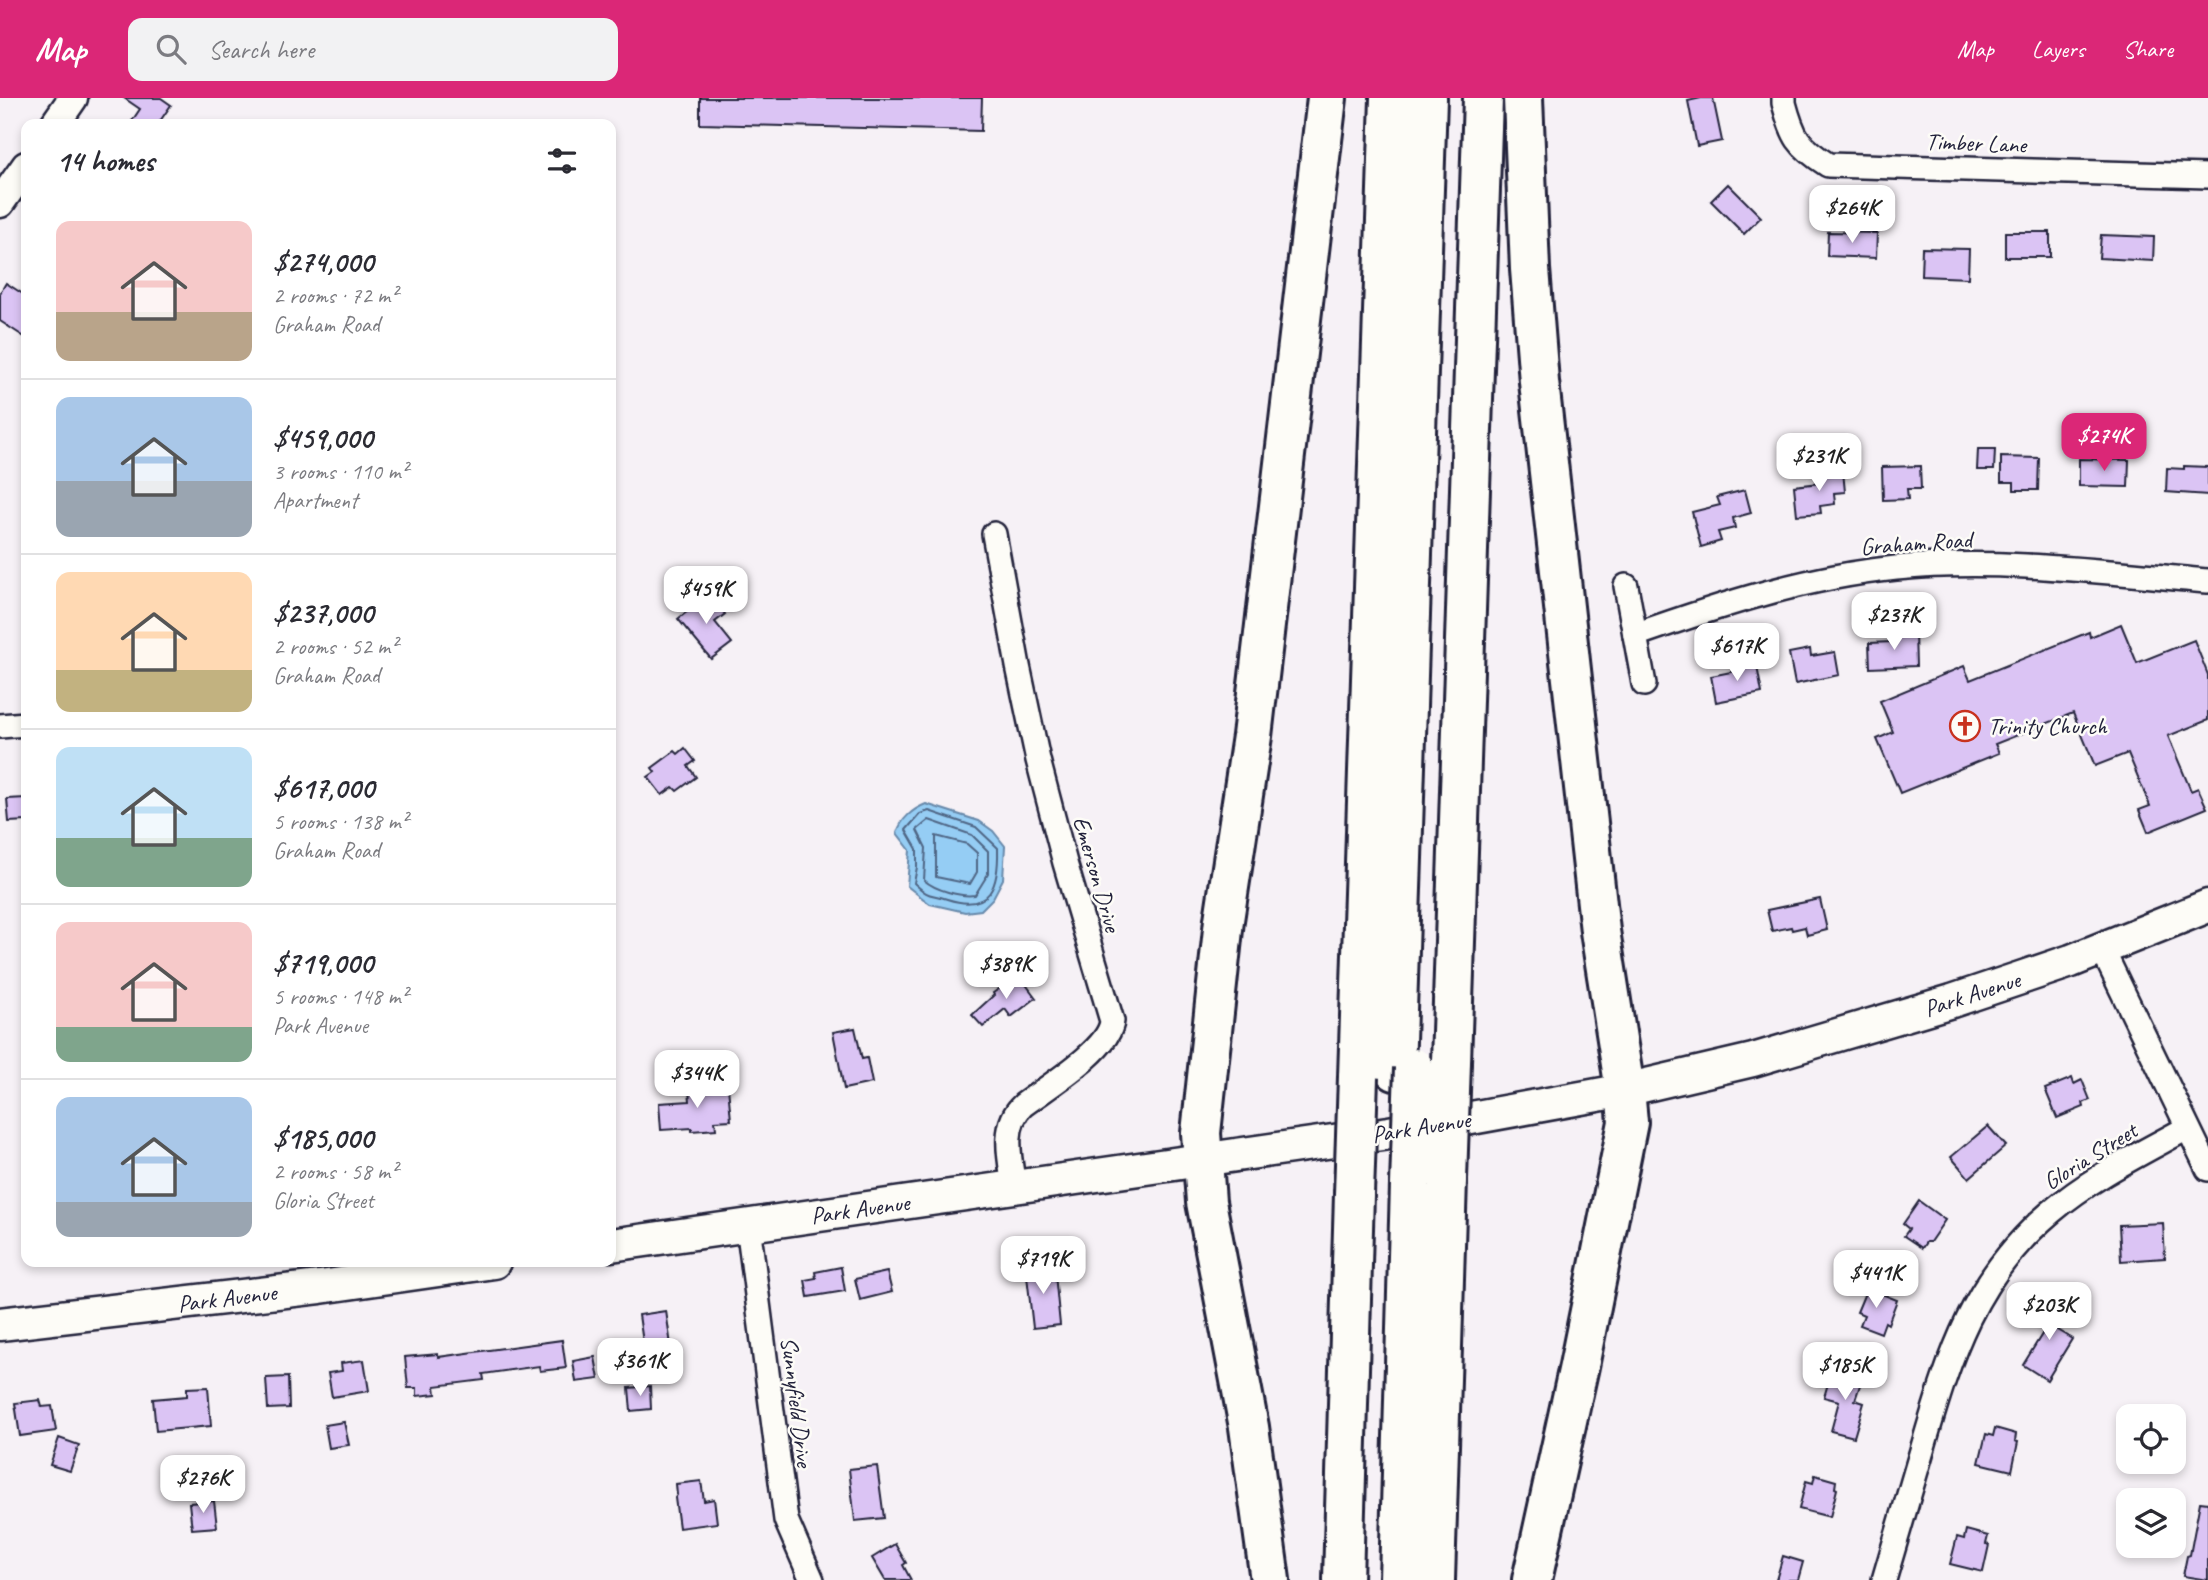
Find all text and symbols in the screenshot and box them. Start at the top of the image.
search box [128,18,618,81]
text: Map [35,28,86,70]
icon: search [152,30,190,68]
text: Search here [208,33,314,66]
text: Map [1957,34,1994,64]
text: Layers [2032,34,2085,64]
text: Share [2123,34,2173,64]
street label: Timber Lane [1925,126,2029,160]
text: 14 homes [56,142,154,180]
icon: filters [543,142,581,180]
pin: $264K [1803,186,1901,245]
text: $264K [1825,193,1879,222]
text: $274,000 [273,243,373,281]
icon: home [112,249,196,333]
text: 2 rooms · 72 m² [273,281,397,310]
text: Graham Road [273,310,380,339]
pin: $274K [2055,414,2153,473]
text: $459,000 [273,419,373,457]
text: $274K [2078,421,2131,450]
icon: home [112,425,196,509]
pin: $231K [1770,434,1868,493]
text: $231K [1792,441,1846,470]
text: 3 rooms · 110 m² [273,457,408,486]
text: Apartment [273,486,358,515]
street label: Graham Road [1859,524,1976,562]
pin: $459K [657,566,755,626]
text: $459K [680,574,732,603]
pin: $237K [1845,592,1943,652]
text: $237,000 [273,594,373,632]
icon: home [112,600,196,684]
text: $237K [1868,600,1921,629]
pin: $617K [1688,624,1786,683]
text: $617K [1710,631,1764,660]
text: 2 rooms · 52 m² [273,632,397,661]
text: Graham Road [273,661,380,690]
church icon: Trinity Church [1948,709,1982,743]
place label: Trinity Church [1988,711,2108,741]
text: $617,000 [273,769,374,807]
icon: home [112,775,196,859]
text: 5 rooms · 138 m² [273,807,408,836]
street label: Emerson Drive [1066,813,1128,937]
text: Graham Road [273,836,380,865]
pin: $389K [957,942,1055,1001]
text: $719,000 [273,944,373,982]
text: $389K [980,949,1032,978]
icon: home [112,950,196,1034]
street label: Park Avenue [1920,964,2026,1024]
text: 5 rooms · 148 m² [273,982,408,1011]
text: Park Avenue [273,1011,368,1040]
pin: $344K [648,1051,746,1110]
text: $344K [670,1058,724,1087]
street label: Park Avenue [1370,1104,1474,1150]
street label: Gloria Street [2038,1114,2144,1197]
text: $185,000 [273,1119,373,1157]
icon: home [112,1125,196,1209]
text: 2 rooms · 58 m² [273,1157,397,1186]
text: Gloria Street [273,1186,374,1215]
street label: Park Avenue [809,1187,913,1231]
pin: $719K [994,1236,1092,1296]
text: $719K [1017,1244,1069,1273]
pin: $441K [1827,1250,1925,1310]
text: $441K [1849,1258,1903,1287]
street label: Park Avenue [176,1277,280,1319]
pin: $203K [2000,1282,2098,1342]
text: $203K [2022,1290,2076,1319]
street label: Sunnyfield Drive [774,1335,820,1471]
pin: $361K [591,1338,689,1398]
pin: $185K [1796,1342,1894,1402]
text: $361K [613,1346,667,1375]
text: $185K [1819,1350,1871,1379]
map controls [2116,1404,2186,1558]
button: locate [2116,1404,2186,1474]
pin: $276K [154,1456,252,1515]
text: $276K [176,1463,230,1492]
button: layers [2116,1488,2186,1558]

